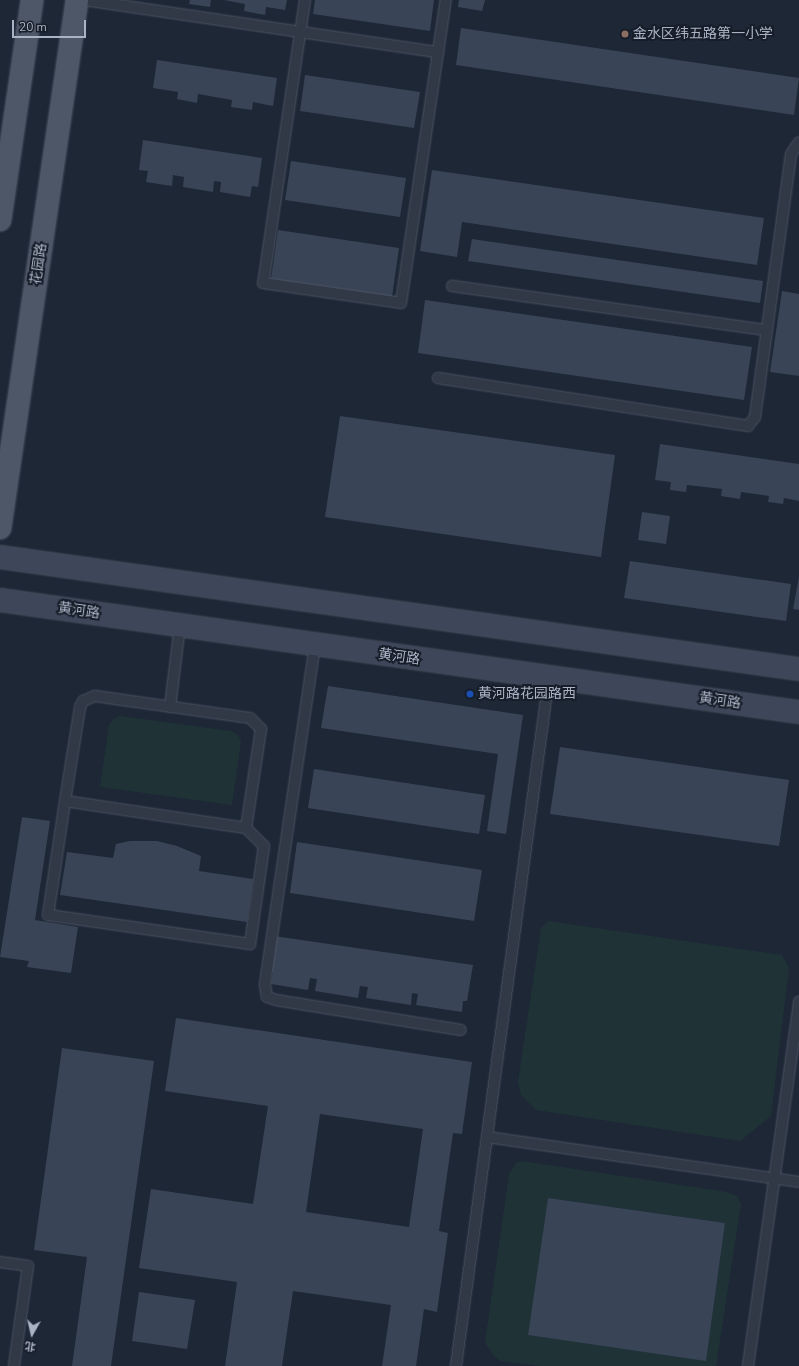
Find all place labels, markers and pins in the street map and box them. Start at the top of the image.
place label: 金水区纬五路第一小学 [633,26,773,42]
marker: 金水区纬五路第一小学 [620,29,630,39]
place label: 黄河路花园路西 [478,686,576,702]
marker: 黄河路花园路西 [465,689,475,699]

